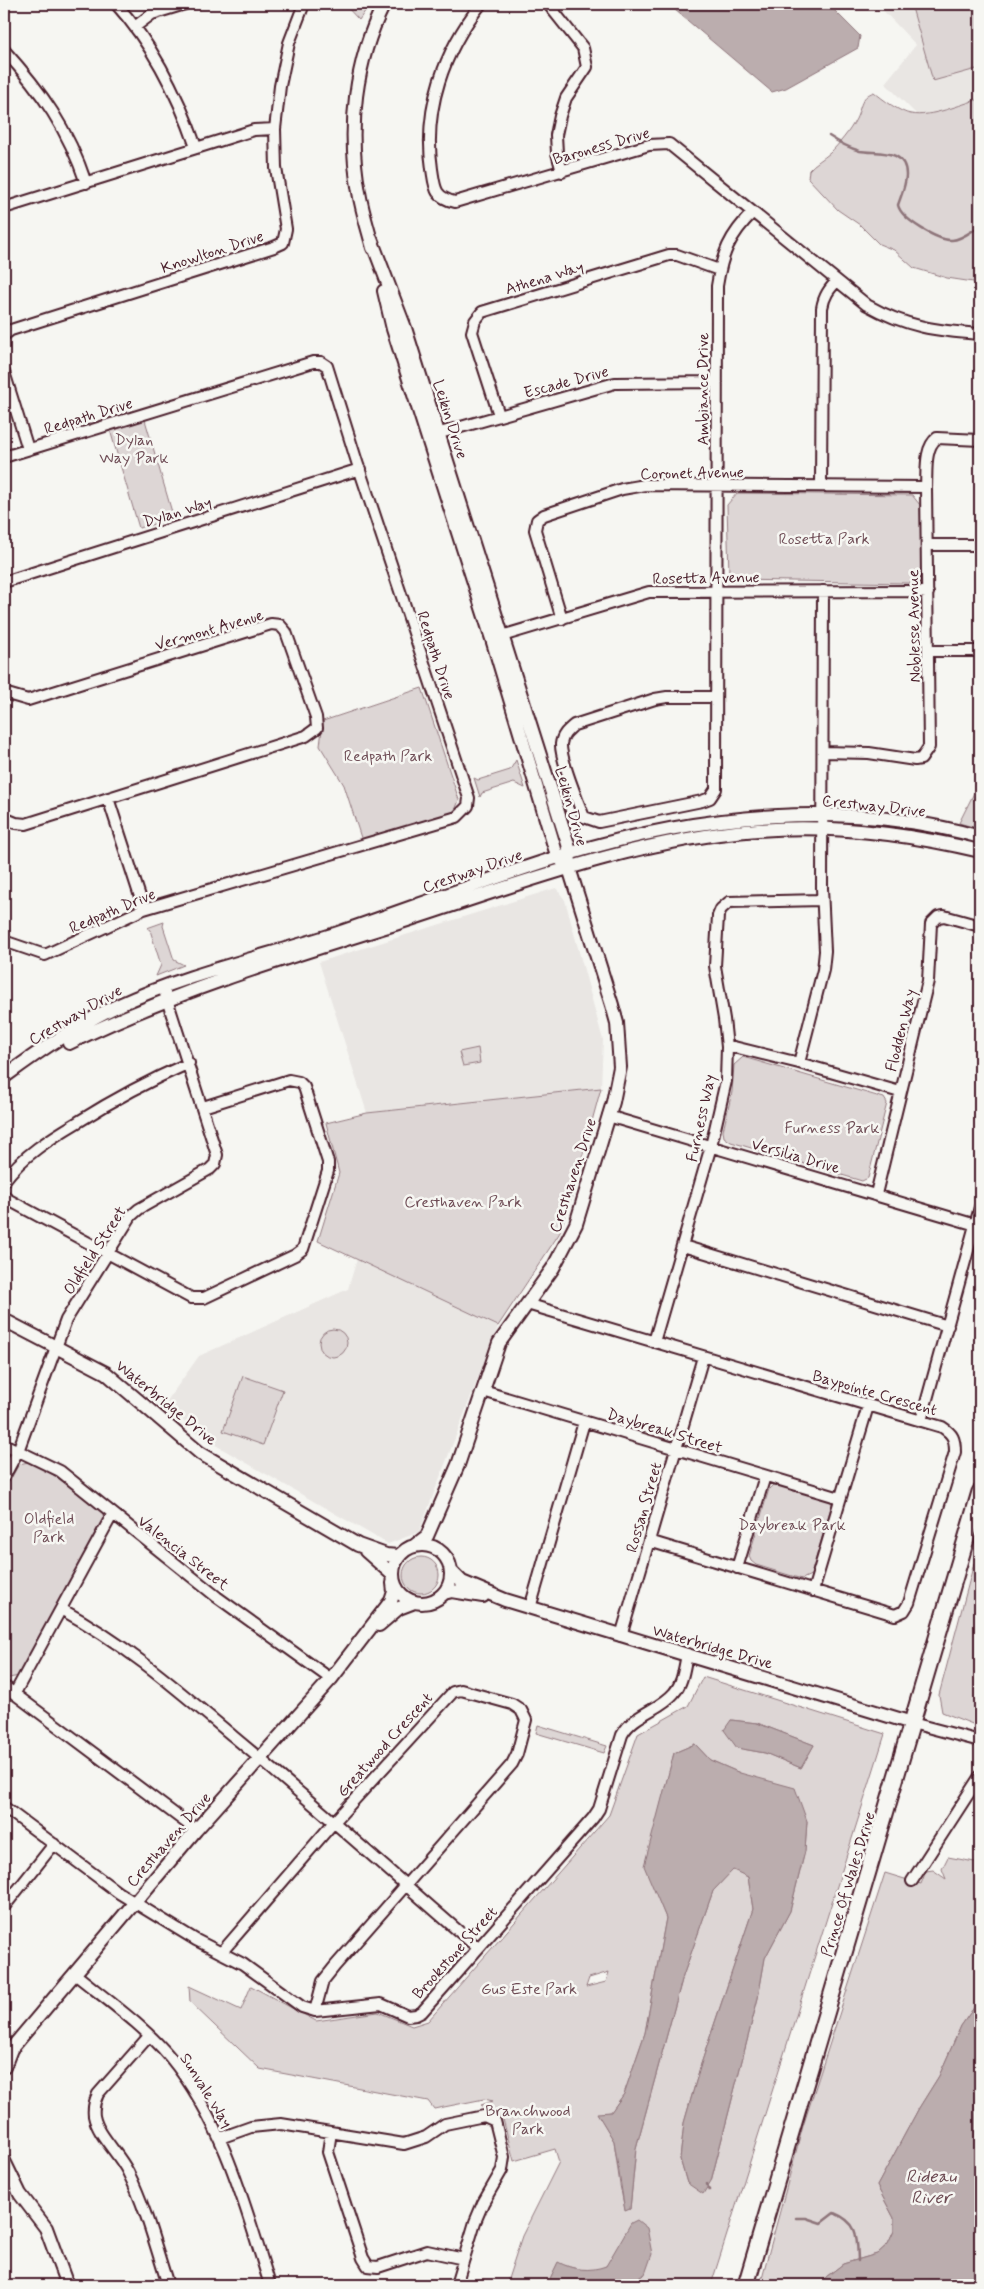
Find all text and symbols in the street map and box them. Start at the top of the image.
street label: Baroness Drive [550,123,652,170]
street label: Knowlton Drive [158,226,267,279]
street label: Athena Way [503,257,586,300]
street label: Ambiance Drive [693,332,714,445]
street label: Escade Drive [522,361,611,404]
street label: Leikin Drive [427,377,472,462]
street label: Redpath Drive [41,393,135,440]
park label: Dylan Way Park [99,430,169,469]
street label: Coronet Avenue [640,462,744,485]
street label: Dylan Way [141,492,214,533]
park label: Rosetta Park [778,529,870,550]
street label: Rosetta Avenue [652,567,760,590]
street label: Noblesse Avenue [903,569,926,683]
street label: Vermont Avenue [153,605,267,656]
street label: Redpath Drive [411,609,460,702]
park label: Redpath Park [344,746,432,767]
street label: Leikin Drive [549,764,592,849]
street label: Crestway Drive [821,791,927,822]
street label: Crestway Drive [420,845,525,898]
street label: Redpath Drive [66,884,159,939]
street label: Crestway Drive [25,980,126,1050]
street label: Flodden Way [881,987,922,1074]
street label: Furness Way [682,1073,721,1164]
street label: Cresthaven Drive [545,1116,602,1235]
park label: Furness Park [784,1118,880,1139]
street label: Versilia Drive [749,1134,843,1179]
park label: Cresthaven Park [404,1192,522,1213]
street label: Oldfield Street [59,1202,132,1299]
street label: Waterbridge Drive [111,1356,221,1451]
street label: Baypointe Crescent [810,1366,939,1421]
street label: Daybreak Street [604,1404,725,1459]
street label: Rossan Street [622,1460,667,1555]
park label: Oldfield Park [24,1509,74,1548]
street label: Valencia Street [133,1511,234,1596]
park label: Daybreak Park [738,1515,846,1536]
street label: Waterbridge Drive [650,1620,776,1675]
street label: Greatwood Crescent [332,1688,438,1802]
street label: Cresthaven Drive [122,1788,216,1892]
street label: Prince Of Wales Drive [816,1809,881,1960]
street label: Brookstone Street [408,1902,502,2004]
park label: Gus Este Park [481,1979,577,2000]
street label: Sunvale Way [174,2049,237,2132]
park label: Branchwood Park [485,2101,571,2140]
water label: Rideau River [906,2165,957,2210]

